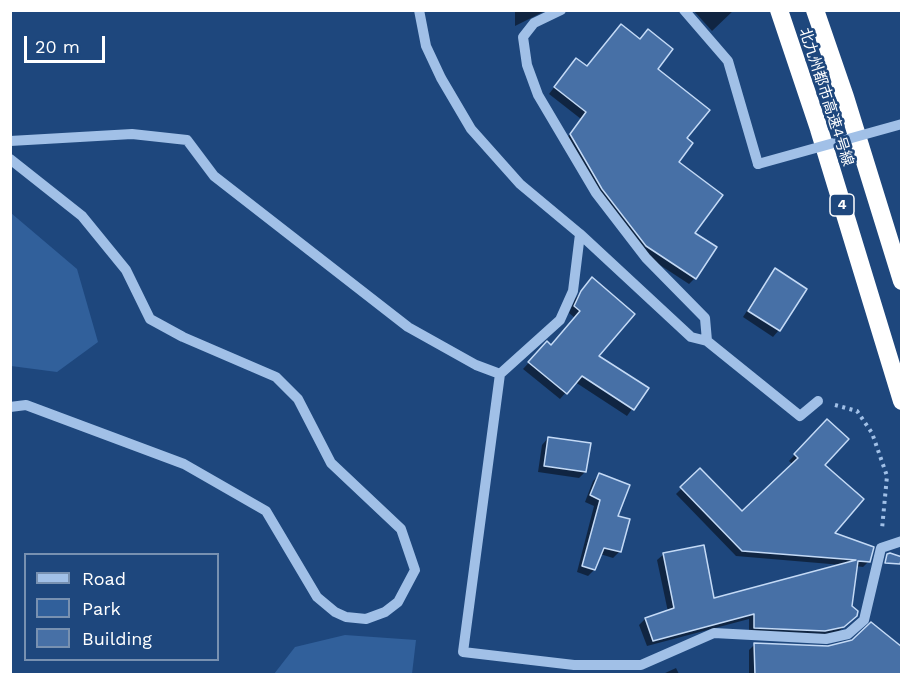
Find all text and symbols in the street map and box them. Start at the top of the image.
scale bar [27,24,108,62]
street label: 北九州都市高速4号線 [795,26,857,168]
text: 20 m [35,36,80,57]
road number: 4 [830,194,854,216]
legend [24,553,219,661]
text: Road [82,568,126,589]
text: Park [82,598,121,619]
text: Building [82,628,152,649]

